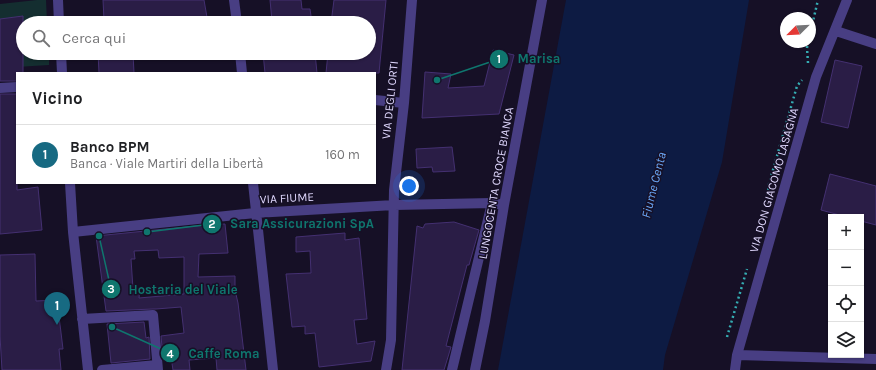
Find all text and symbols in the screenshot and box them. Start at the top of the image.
north arrow [780,12,816,48]
search box [16,16,376,60]
icon: search [30,27,52,49]
text: Cerca qui [62,29,126,47]
callout: Marisa [489,46,568,71]
text: Marisa [518,51,560,66]
text: 1 [497,52,501,66]
street label: VIA DEGLI ORTI [379,60,401,140]
text: Vicino [32,88,83,108]
street label: LUNGOCENTA CROCE BIANCA [476,106,516,260]
street label: VIA DON GIACOMO LASAGNA [747,106,801,254]
text: Banco BPM [70,138,150,156]
text: 1 [43,147,47,162]
text: 160 m [325,147,360,162]
water label: Fiume Centa [638,150,669,220]
text: Banca · Viale Martiri della Libertà [70,156,263,171]
your location [399,176,419,196]
street label: VIA FIUME [260,190,314,206]
callout: Sara Assicurazioni SpA [202,211,382,236]
map controls [828,214,864,358]
button: + [828,214,864,250]
text: Sara Assicurazioni SpA [230,216,374,231]
text: 2 [208,217,216,231]
button: − [828,250,864,286]
callout: Hostaria del Viale [101,277,246,302]
text: 3 [107,282,115,296]
text: Hostaria del Viale [128,282,238,297]
button: locate [828,286,864,322]
pin: 1 [44,292,70,325]
button: layers [828,322,864,358]
callout: Caffe Roma [160,341,268,366]
text: Caffe Roma [188,346,260,361]
text: 4 [166,347,174,361]

